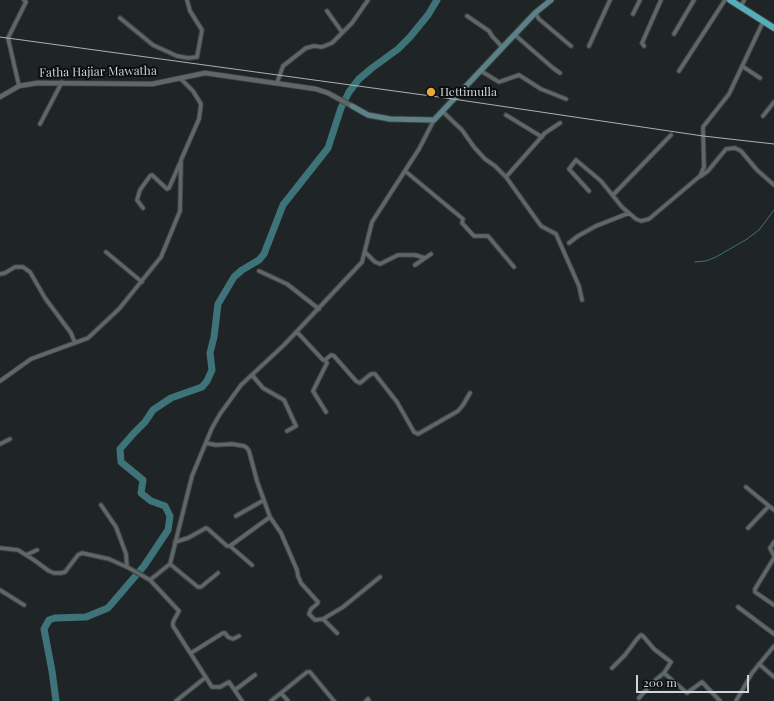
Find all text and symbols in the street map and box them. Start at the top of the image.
street label: Fatha Hajiar Mawatha [39,64,157,80]
place label: Hettimulla [440,85,497,99]
marker: Hettimulla [425,86,437,98]
scale bar [638,667,751,693]
text: 200 m [643,674,677,690]

